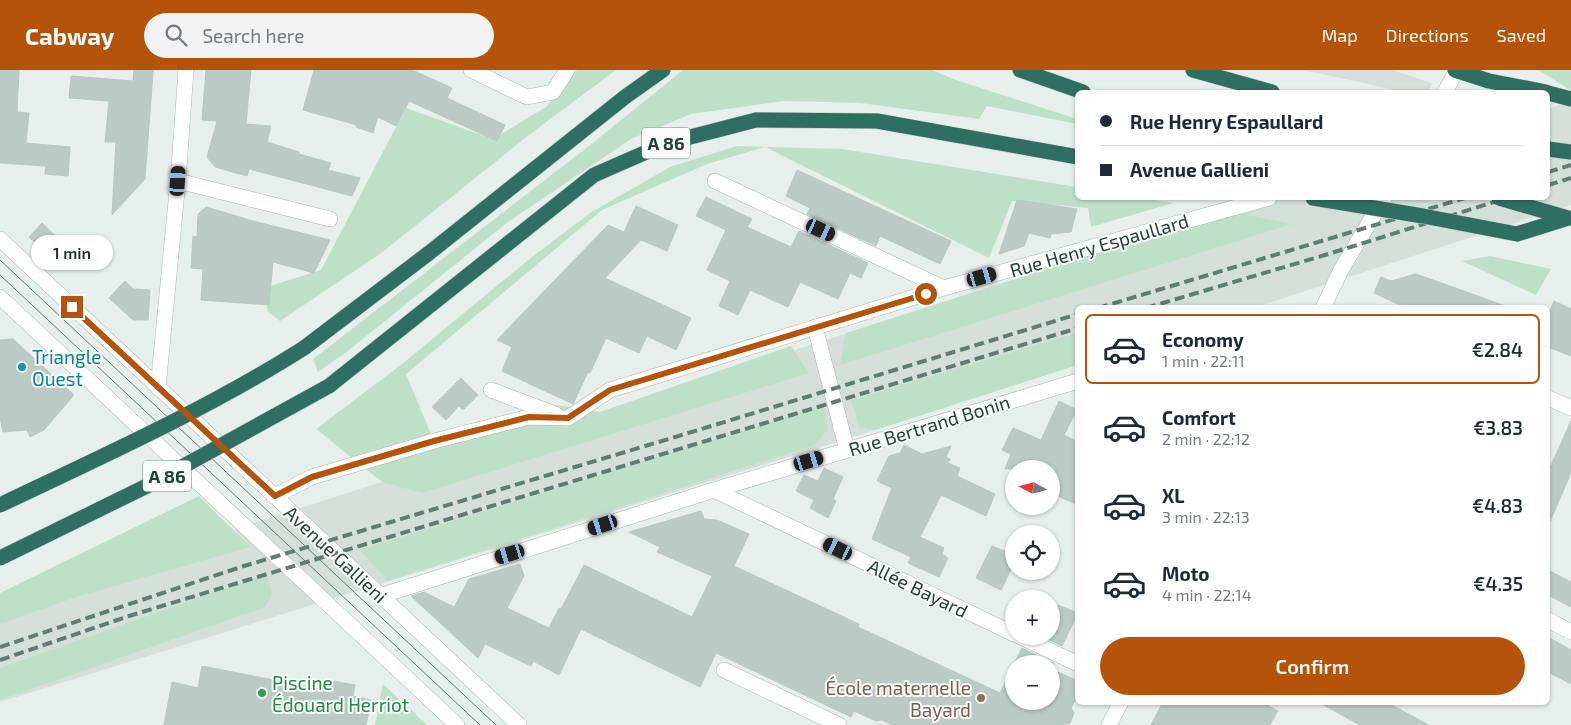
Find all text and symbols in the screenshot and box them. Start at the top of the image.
search box [144,13,494,58]
text: Cabway [25,21,114,50]
icon: search [162,21,190,49]
text: Search here [202,24,304,47]
text: Map [1321,24,1358,46]
text: Directions [1386,24,1469,46]
text: Saved [1497,24,1546,46]
text: Rue Henry Espaullard [1130,110,1323,133]
road number: A 86 [642,128,690,158]
text: Avenue Gallieni [1130,158,1269,181]
car [169,166,186,196]
street label: Rue Henry Espaullard [1007,208,1191,282]
car [804,217,837,243]
callout: 1 min [31,234,113,270]
text: 1 min [53,243,91,262]
car [965,266,998,288]
route start [915,283,937,305]
route end [61,296,83,318]
icon: car [1102,327,1147,372]
text: Economy [1162,328,1244,351]
text: €2.84 [1472,338,1523,361]
place label: Triangle Ouest [32,345,102,390]
text: 1 min · 22:11 [1162,351,1245,370]
marker: Triangle Ouest [16,361,28,373]
street label: Rue Bertrand Bonin [846,390,1012,460]
icon: car [1102,405,1147,450]
text: Comfort [1162,406,1236,429]
text: €3.83 [1473,416,1523,439]
text: 2 min · 22:12 [1162,429,1250,448]
car [792,449,825,473]
north arrow [1005,460,1060,515]
map controls [1005,460,1060,710]
road number: A 86 [143,461,191,492]
icon: car [1102,483,1147,528]
text: XL [1162,484,1184,507]
text: €4.83 [1472,494,1523,517]
street label: Avenue Gallieni [280,500,392,608]
text: 3 min · 22:13 [1162,507,1250,526]
car [586,513,619,537]
button: locate [1005,525,1060,580]
car [821,536,854,562]
car [493,542,526,566]
street label: Allée Bayard [864,554,972,622]
icon: car [1102,561,1147,606]
text: Moto [1162,562,1210,585]
text: €4.35 [1473,572,1523,595]
text: 4 min · 22:14 [1162,585,1252,604]
button: + [1005,590,1060,645]
button: Confirm [1100,637,1525,695]
button: − [1005,655,1060,710]
place label: Piscine Édouard Herriot [272,671,409,716]
place label: École maternelle Bayard [825,676,971,721]
marker: Piscine Édouard Herriot [256,687,268,699]
marker: École maternelle Bayard [975,692,987,704]

